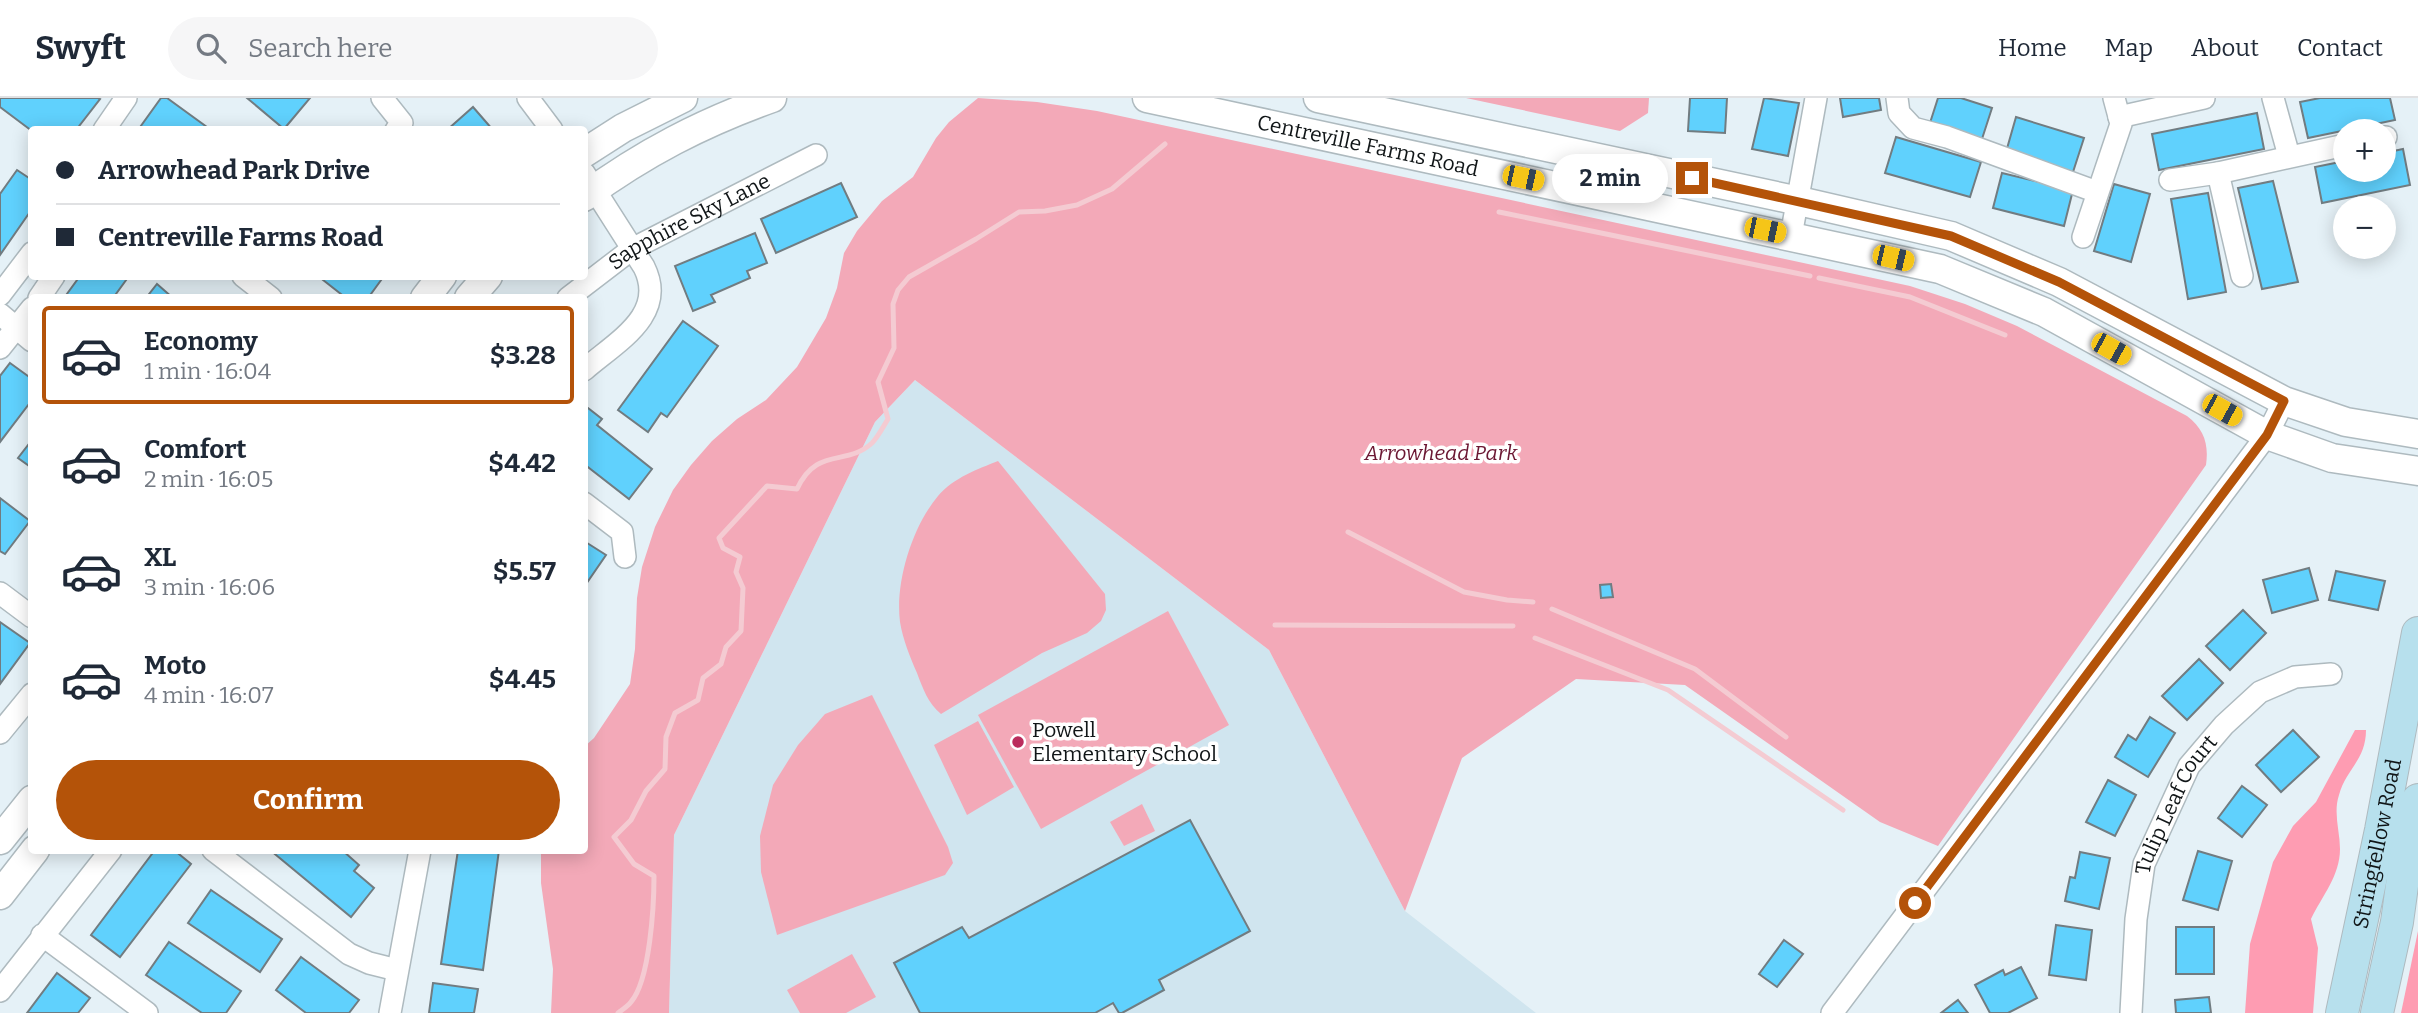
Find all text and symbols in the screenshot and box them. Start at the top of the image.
search box [168,17,658,80]
text: Swyft [35,28,126,68]
icon: search [192,29,230,67]
text: Search here [248,33,392,64]
text: Home [1998,34,2067,62]
text: Map [2105,34,2153,62]
text: About [2191,34,2259,62]
text: Contact [2297,34,2383,62]
street label: Centreville Farms Road [1255,109,1481,182]
map controls [2333,119,2396,259]
button: + [2333,119,2396,182]
callout: 2 min [1552,154,1668,202]
text: Arrowhead Park Drive [98,155,370,186]
route end [1676,162,1708,194]
car [1501,163,1546,193]
text: 2 min [1579,164,1641,192]
street label: Sapphire Sky Lane [603,168,774,275]
button: − [2333,196,2396,259]
car [1743,215,1788,245]
text: Centreville Farms Road [98,222,383,253]
car [1871,243,1916,273]
icon: car [60,324,123,387]
text: Economy [144,326,258,357]
car [2088,330,2135,368]
text: $3.28 [490,340,556,371]
text: 1 min · 16:04 [144,357,271,385]
car [2199,391,2246,429]
icon: car [60,432,123,495]
text: Comfort [144,434,247,465]
park label: Arrowhead Park [1363,440,1518,466]
text: $4.42 [488,448,556,479]
text: 2 min · 16:05 [144,465,273,493]
icon: car [60,540,123,603]
text: XL [144,542,176,573]
text: $5.57 [493,556,556,587]
text: 3 min · 16:06 [144,573,275,601]
icon: car [60,648,123,711]
text: Moto [144,650,206,681]
text: $4.45 [489,664,556,695]
text: 4 min · 16:07 [144,681,273,709]
place label: Powell Elementary School [1032,717,1217,767]
street label: Tulip Leaf Court [2130,729,2223,876]
marker: Powell Elementary School [1010,734,1026,750]
street label: Stringfellow Road [2347,757,2407,931]
button: Confirm [56,760,560,840]
route start [1899,887,1931,919]

